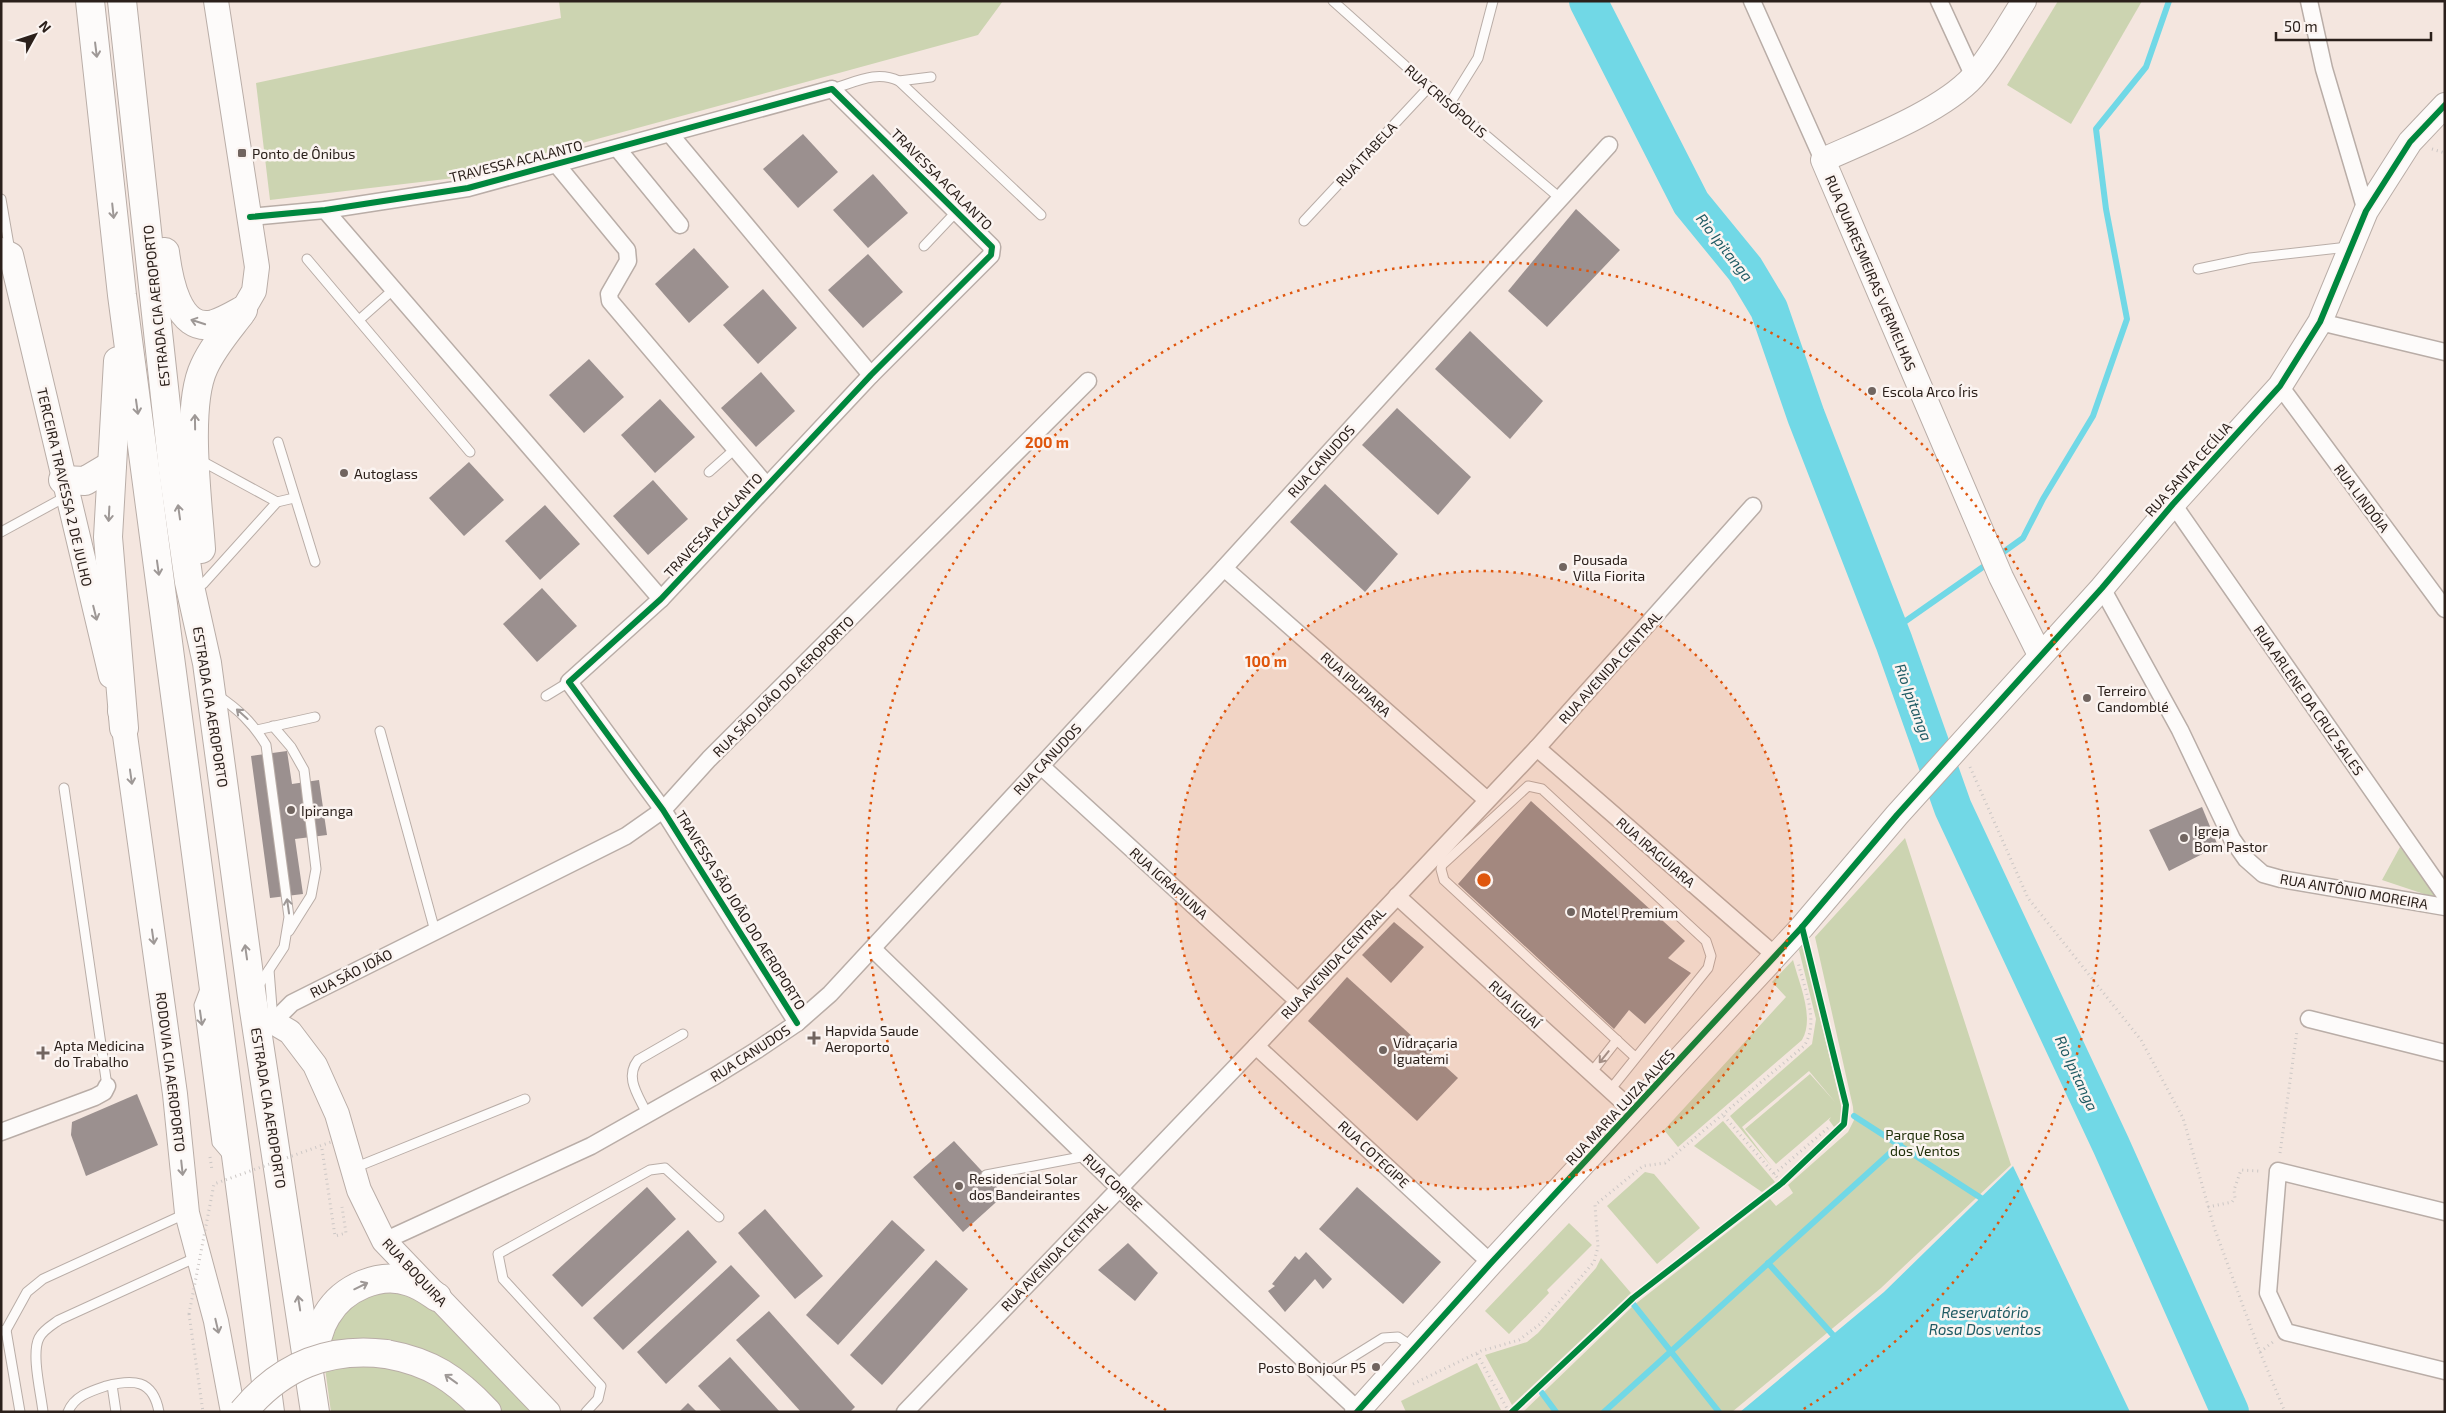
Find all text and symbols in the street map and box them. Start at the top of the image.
north arrow [10,10,60,60]
scale bar [2276,10,2431,42]
text: N [36,17,55,36]
text: 50 m [2284,17,2318,35]
one-way arrow [91,41,101,57]
street label: RUA CRISÓPOLIS [1401,61,1491,141]
street label: RUA ITABELA [1332,118,1400,190]
street label: TRAVESSA ACALANTO [888,125,996,233]
street label: TRAVESSA ACALANTO [448,136,584,186]
place label: Ponto de Ônibus [252,145,355,162]
marker: Ponto de Ônibus [236,147,248,159]
street label: RUA QUARESMEIRAS VERMELHAS [1822,173,1920,374]
one-way arrow [108,203,118,219]
water label: Rio Ipitanga [1693,209,1757,285]
street label: ESTRADA CIA AEROPORTO [139,224,173,388]
one-way arrow [190,316,206,326]
place label: Escola Arco Íris [1882,383,1978,400]
marker: Escola Arco Íris [1866,385,1878,397]
street label: TERCEIRA TRAVESSA 2 DE JULHO [34,386,96,588]
one-way arrow [132,399,142,415]
one-way arrow [190,415,200,431]
street label: RUA SANTA CECÍLIA [2141,418,2235,520]
street label: RUA CANUDOS [1284,421,1358,501]
text: 200 m [1025,433,1069,451]
street label: RUA LINDÓIA [2331,460,2393,536]
place label: Autoglass [354,465,418,482]
marker: Autoglass [338,467,350,479]
street label: TRAVESSA ACALANTO [660,469,766,581]
one-way arrow [174,504,184,520]
one-way arrow [105,506,114,522]
place label: Pousada Villa Fiorita [1573,551,1645,584]
one-way arrow [153,560,163,576]
marker: Pousada Villa Fiorita [1557,561,1569,573]
one-way arrow [91,604,101,620]
street label: RUA AVENIDA CENTRAL [1555,607,1665,727]
street label: RUA SÃO JOÃO DO AEROPORTO [709,612,857,760]
street label: RUA ARLENE DA CRUZ SALES [2251,622,2368,779]
street label: ESTRADA CIA AEROPORTO [190,625,232,789]
street label: RUA IPUPIARA [1317,648,1395,720]
text: 100 m [1245,652,1287,670]
water label: Rio Ipitanga [1892,661,1936,743]
place label: Terreiro Candomblé [2097,682,2169,715]
marker: Terreiro Candomblé [2081,692,2093,704]
one-way arrow [236,708,249,720]
street label: RUA CANUDOS [1009,720,1085,798]
one-way arrow [126,768,136,784]
place label: Ipiranga [301,802,353,819]
marker: Ipiranga [285,804,297,816]
street label: TRAVESSA SÃO JOÃO DO AEROPORTO [672,807,810,1013]
street label: RUA IRAGUIARA [1613,813,1699,891]
place label: Igreja Bom Pastor [2194,822,2268,855]
marker: Igreja Bom Pastor [2178,832,2190,844]
street label: RUA IGRAPIUNA [1126,844,1212,923]
street label: RUA ANTÔNIO MOREIRA [2279,870,2430,912]
centre of rings [1475,871,1493,889]
one-way arrow [283,898,293,914]
street label: RUA AVENIDA CENTRAL [1277,904,1389,1022]
place label: Motel Premium [1581,904,1678,921]
marker: Motel Premium [1565,906,1577,918]
one-way arrow [149,929,159,945]
one-way arrow [241,945,251,961]
street label: RUA SÃO JOÃO [307,945,395,1001]
street label: RUA IGUAÍ [1486,976,1545,1032]
street label: RODOVIA CIA AEROPORTO [153,991,189,1153]
one-way arrow [196,1010,206,1026]
street label: RUA CANUDOS [707,1021,793,1085]
place label: Hapvida Saude Aeroporto [825,1022,919,1055]
street label: ESTRADA CIA AEROPORTO [248,1026,290,1190]
marker: Hapvida Saude Aeroporto [807,1031,821,1045]
water label: Rio Ipitanga [2052,1032,2102,1114]
place label: Vidraçaria Iguatemi [1393,1034,1458,1067]
place label: Apta Medicina do Trabalho [54,1037,144,1070]
marker: Vidraçaria Iguatemi [1377,1044,1389,1056]
street label: RUA MARIA LUIZA ALVES [1562,1045,1678,1168]
marker: Apta Medicina do Trabalho [36,1046,50,1060]
one-way arrow [1599,1050,1610,1063]
street label: RUA COTEGIPE [1335,1117,1413,1191]
park label: Parque Rosa dos Ventos [1885,1126,1965,1159]
street label: RUA CORIBE [1080,1150,1146,1214]
one-way arrow [178,1160,187,1176]
place label: Residencial Solar dos Bandeirantes [969,1170,1080,1203]
marker: Residencial Solar dos Bandeirantes [953,1180,965,1192]
street label: RUA AVENIDA CENTRAL [997,1197,1111,1315]
street label: RUA BOQUIRA [379,1234,451,1310]
one-way arrow [353,1281,368,1291]
one-way arrow [293,1296,303,1312]
water label: Reservatório Rosa Dos ventos [1929,1303,2042,1338]
one-way arrow [213,1318,222,1334]
place label: Posto Bonjour P5 [1258,1359,1366,1376]
marker: Posto Bonjour P5 [1370,1361,1382,1373]
one-way arrow [444,1374,458,1384]

